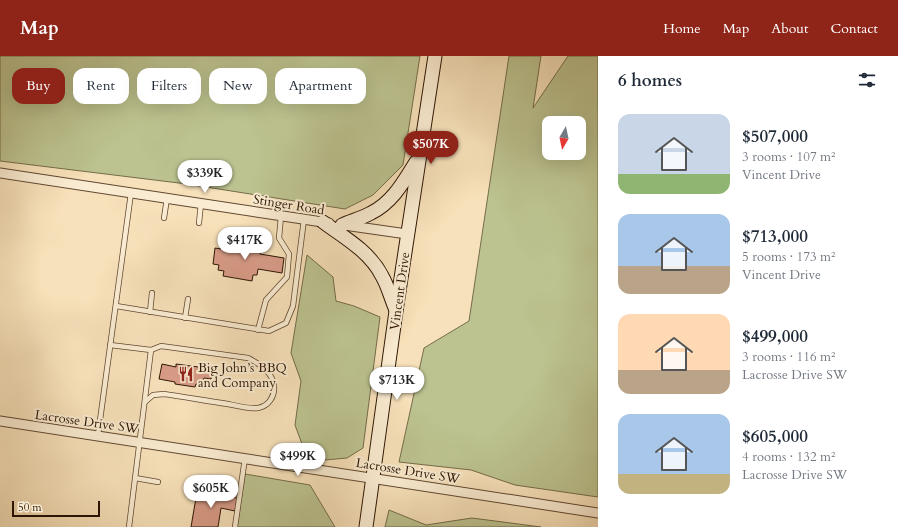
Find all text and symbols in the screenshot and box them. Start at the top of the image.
text: Map [20,15,59,41]
text: Home [663,19,701,38]
text: Map [723,19,749,38]
text: About [771,19,808,38]
text: Contact [830,19,878,38]
chip: Buy [12,68,65,104]
chip: Rent [73,68,129,104]
chip: Filters [137,68,201,104]
chip: New [209,68,267,104]
chip: Apartment [275,68,366,104]
text: 6 homes [618,69,682,92]
icon: filters [856,69,878,91]
north arrow [542,116,586,160]
map controls [542,116,586,160]
text: $507,000 [742,125,808,148]
icon: home [650,130,698,178]
pin: $507K [403,131,459,165]
text: $507K [412,135,450,153]
text: 3 rooms · 107 m² [742,148,835,166]
pin: $339K [177,160,233,194]
text: $339K [186,164,224,182]
text: Vincent Drive [742,166,821,184]
street label: Stinger Road [252,190,326,219]
text: $713,000 [742,225,808,248]
pin: $417K [217,227,273,261]
icon: home [650,230,698,278]
text: $417K [226,231,264,249]
text: 5 rooms · 173 m² [742,248,835,266]
street label: Vincent Drive [386,251,414,331]
text: Vincent Drive [742,266,821,284]
text: $499,000 [742,325,808,348]
icon: home [650,330,698,378]
text: 3 rooms · 116 m² [742,348,835,366]
place label: Big John’s BBQ and Company [198,359,287,392]
restaurant icon: Big John’s BBQ and Company [177,365,195,383]
text: Lacrosse Drive SW [742,366,847,384]
pin: $713K [369,367,425,401]
text: $713K [378,371,416,389]
street label: Lacrosse Drive SW [34,406,141,438]
text: $605,000 [742,425,808,448]
icon: home [650,430,698,478]
pin: $499K [270,443,326,477]
text: $499K [279,447,317,465]
text: 4 rooms · 132 m² [742,448,835,466]
street label: Lacrosse Drive SW [355,454,462,488]
text: Lacrosse Drive SW [742,466,847,484]
pin: $605K [183,475,239,509]
text: $605K [192,479,230,497]
scale bar [12,499,100,518]
text: 50 m [18,500,42,515]

